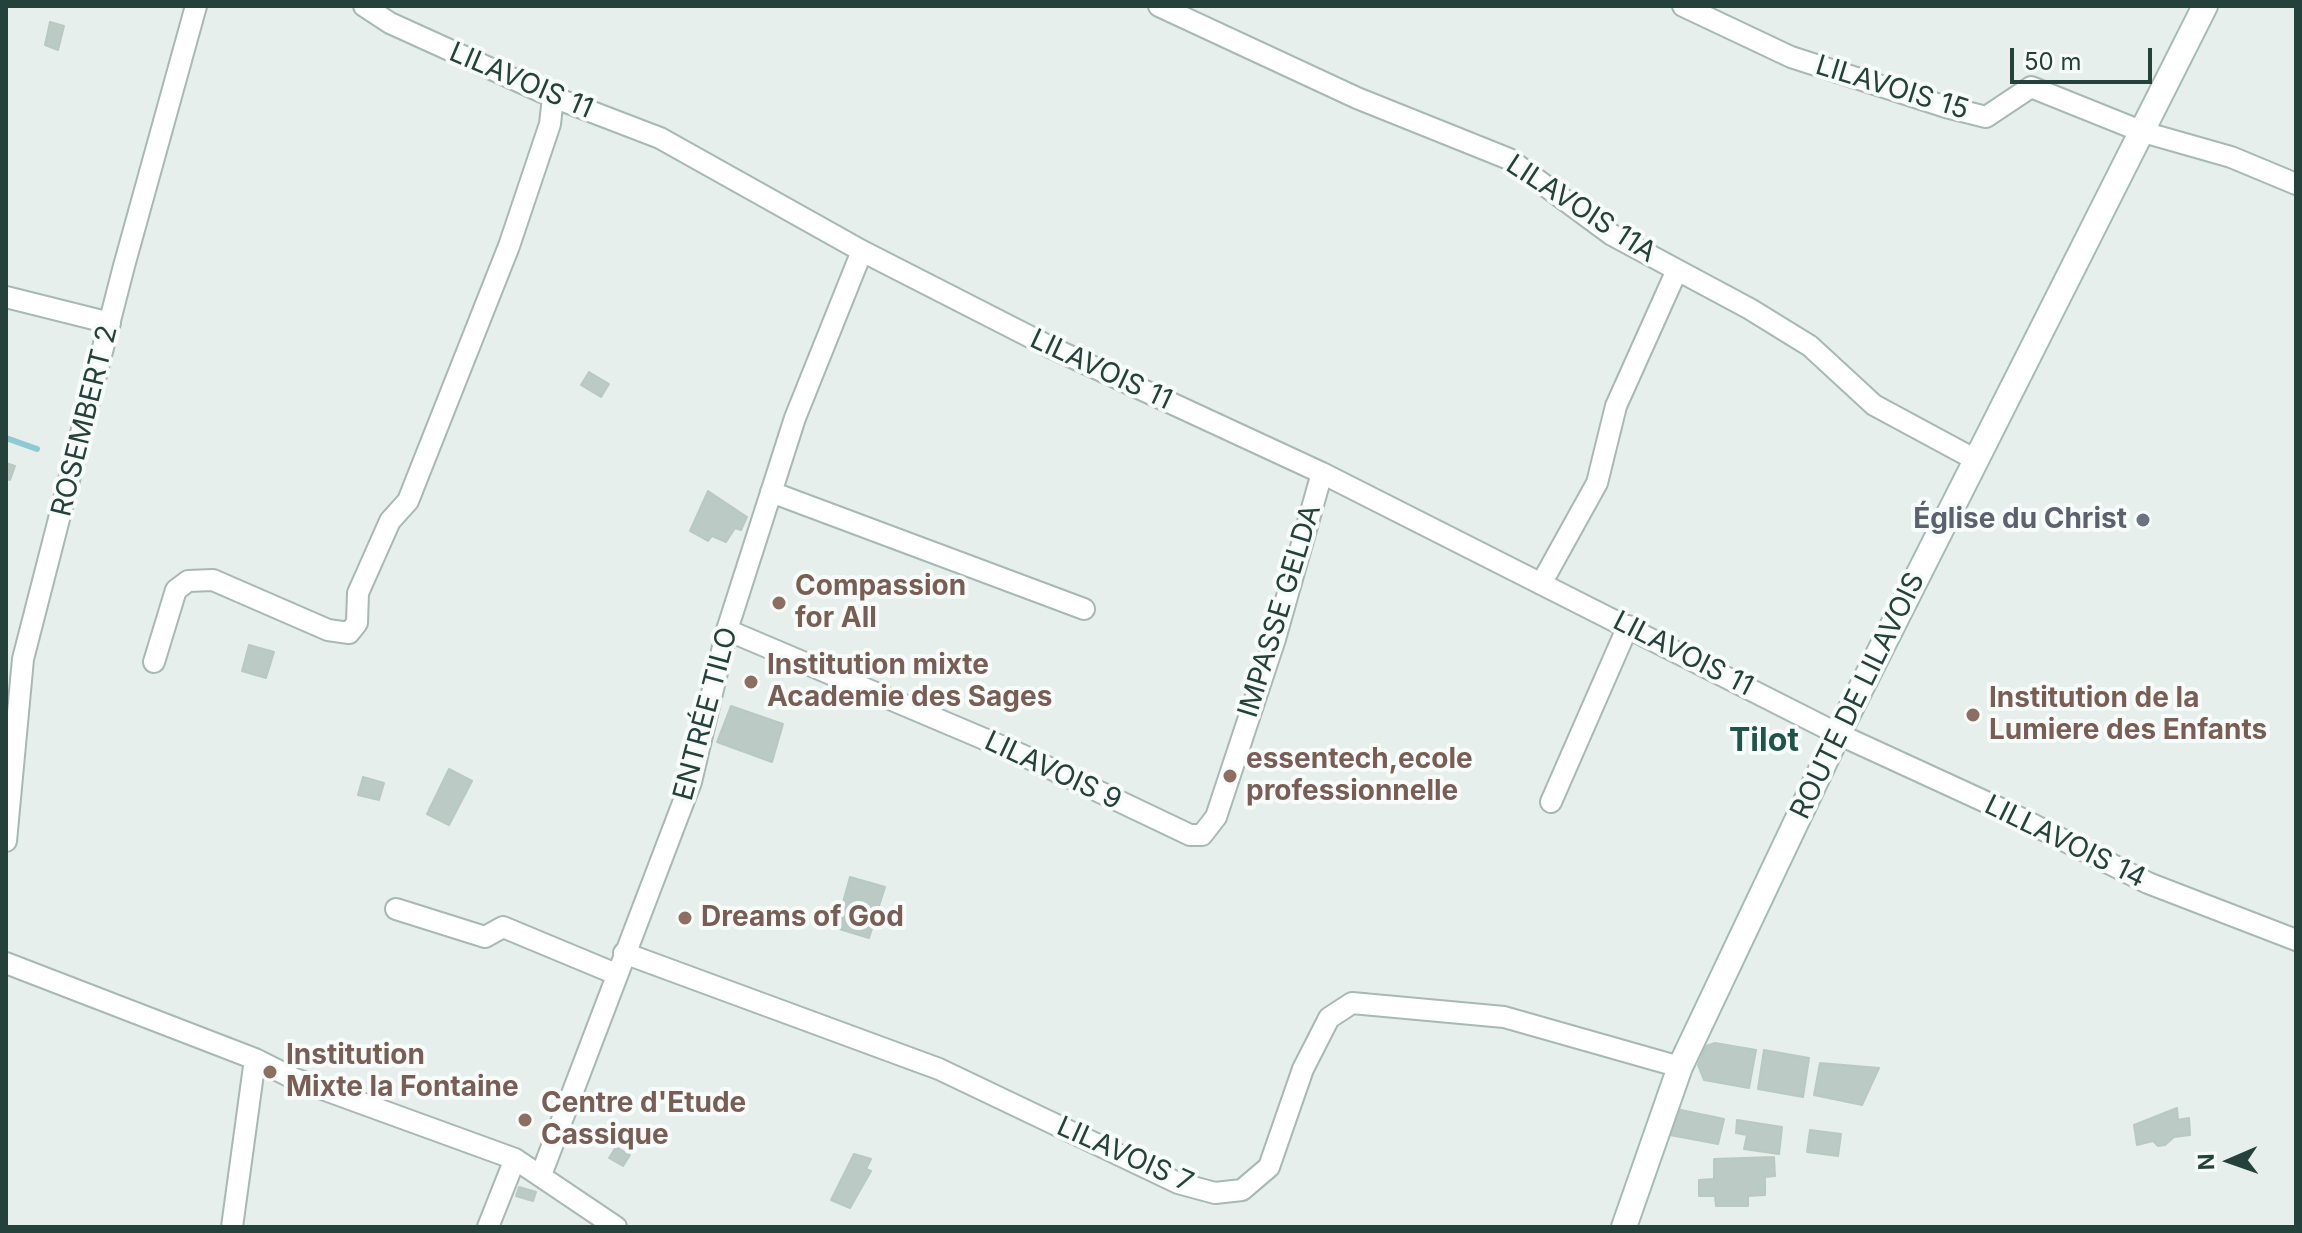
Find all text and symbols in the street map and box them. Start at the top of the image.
scale bar [2014,32,2156,82]
street label: LILAVOIS 11 [444,36,598,126]
text: 50 m [2024,47,2082,76]
street label: LILAVOIS 15 [1811,49,1973,127]
street label: LILAVOIS 11A [1500,148,1662,270]
street label: ROSEMBERT 2 [45,322,125,520]
street label: LILAVOIS 11 [1025,323,1177,417]
street label: IMPASSE GELDA [1232,501,1328,721]
place label: Église du Christ [1913,503,2127,537]
marker: Église du Christ [2134,511,2152,529]
street label: ROUTE DE LILAVOIS [1784,567,1932,825]
place label: Compassion for All [795,570,966,636]
marker: Compassion for All [770,594,788,612]
street label: LILAVOIS 11 [1607,604,1759,704]
street label: ENTRÉE TILO [667,624,745,804]
place label: Institution mixte Academie des Sages [767,649,1052,715]
marker: Institution mixte Academie des Sages [742,673,760,691]
place label: Institution de la Lumiere des Enfants [1989,682,2267,748]
marker: Institution de la Lumiere des Enfants [1964,706,1982,724]
district label: Tilot [1729,722,1799,760]
street label: LILAVOIS 9 [979,725,1127,817]
place label: essentech,ecole professionnelle [1246,743,1473,809]
marker: essentech,ecole professionnelle [1221,767,1239,785]
street label: LILLAVOIS 14 [1979,789,2151,895]
place label: Dreams of God [701,901,904,935]
marker: Dreams of God [676,909,694,927]
place label: Institution Mixte la Fontaine [286,1039,519,1105]
marker: Institution Mixte la Fontaine [261,1063,279,1081]
place label: Centre d'Etude Cassique [541,1087,746,1153]
street label: LILAVOIS 7 [1052,1110,1198,1200]
marker: Centre d'Etude Cassique [516,1111,534,1129]
north arrow [2190,1121,2270,1201]
text: N [2193,1153,2219,1171]

